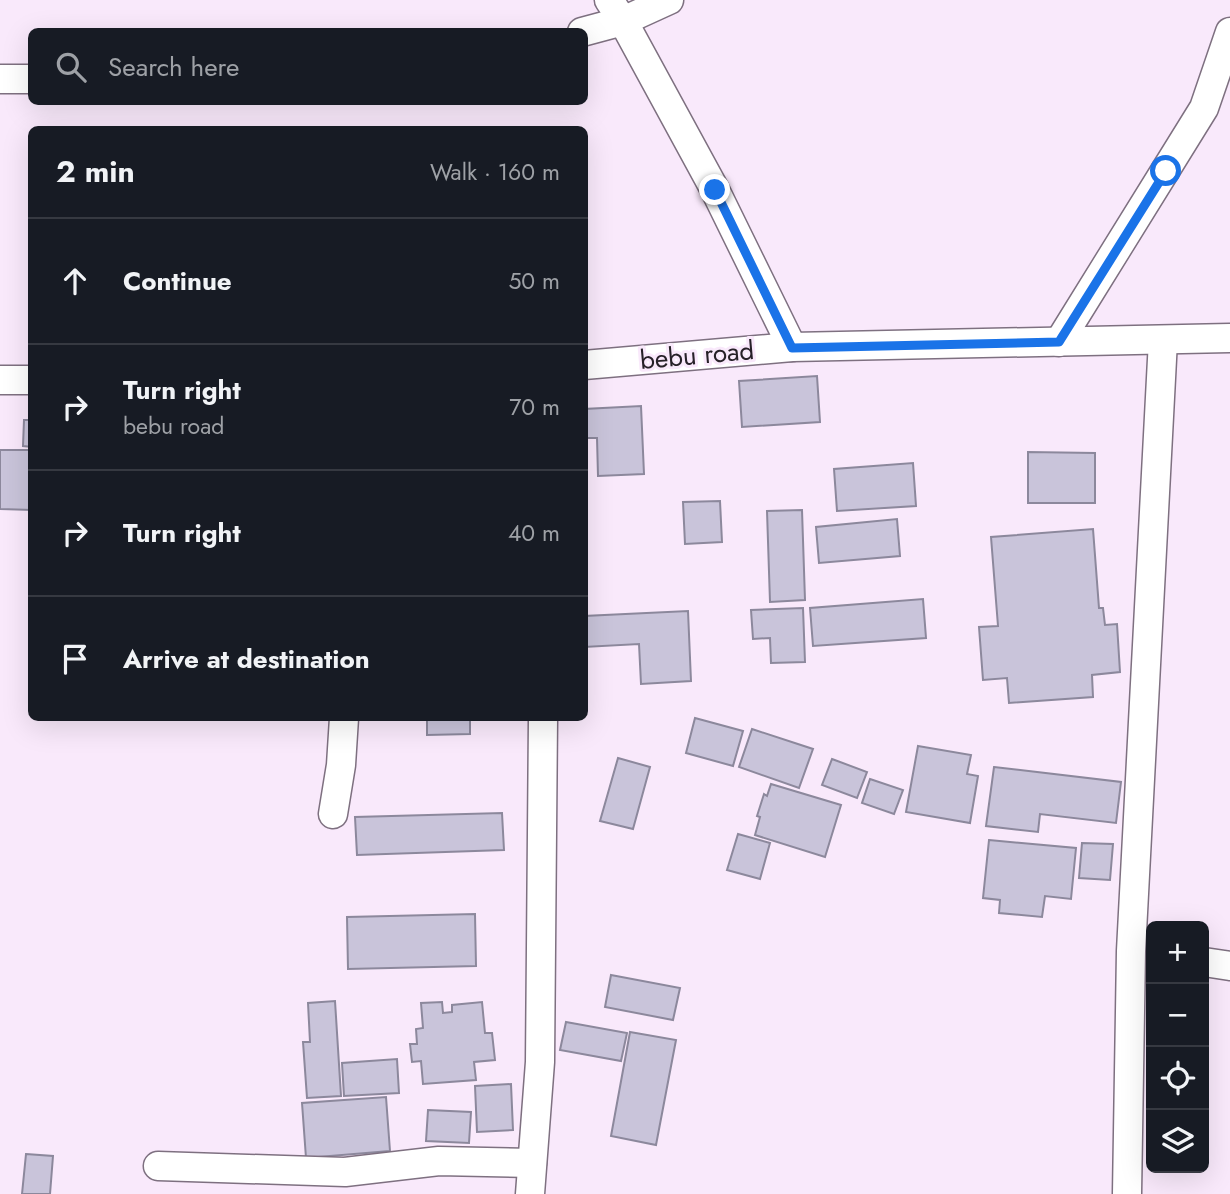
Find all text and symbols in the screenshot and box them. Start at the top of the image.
search box [28,28,588,105]
icon: search [52,48,90,86]
text: Search here [108,48,240,86]
text: 2 min [56,150,135,193]
text: Walk · 160 m [430,155,560,189]
route start [1150,155,1181,186]
route end [699,174,730,205]
icon: ahead [56,262,94,300]
text: Continue [123,262,232,300]
text: 50 m [508,264,560,298]
street label: bebu road [638,331,756,379]
text: Turn right [123,371,241,409]
icon: right [56,388,94,426]
text: 70 m [509,390,560,424]
text: bebu road [123,409,224,443]
icon: right [56,514,94,552]
text: Turn right [123,514,241,552]
text: 40 m [508,516,560,550]
icon: arrive [56,640,94,678]
text: Arrive at destination [123,640,370,678]
map controls [1146,921,1209,1173]
button: + [1146,921,1209,984]
button: − [1146,984,1209,1047]
button: locate [1146,1047,1209,1110]
button: layers [1146,1110,1209,1173]

